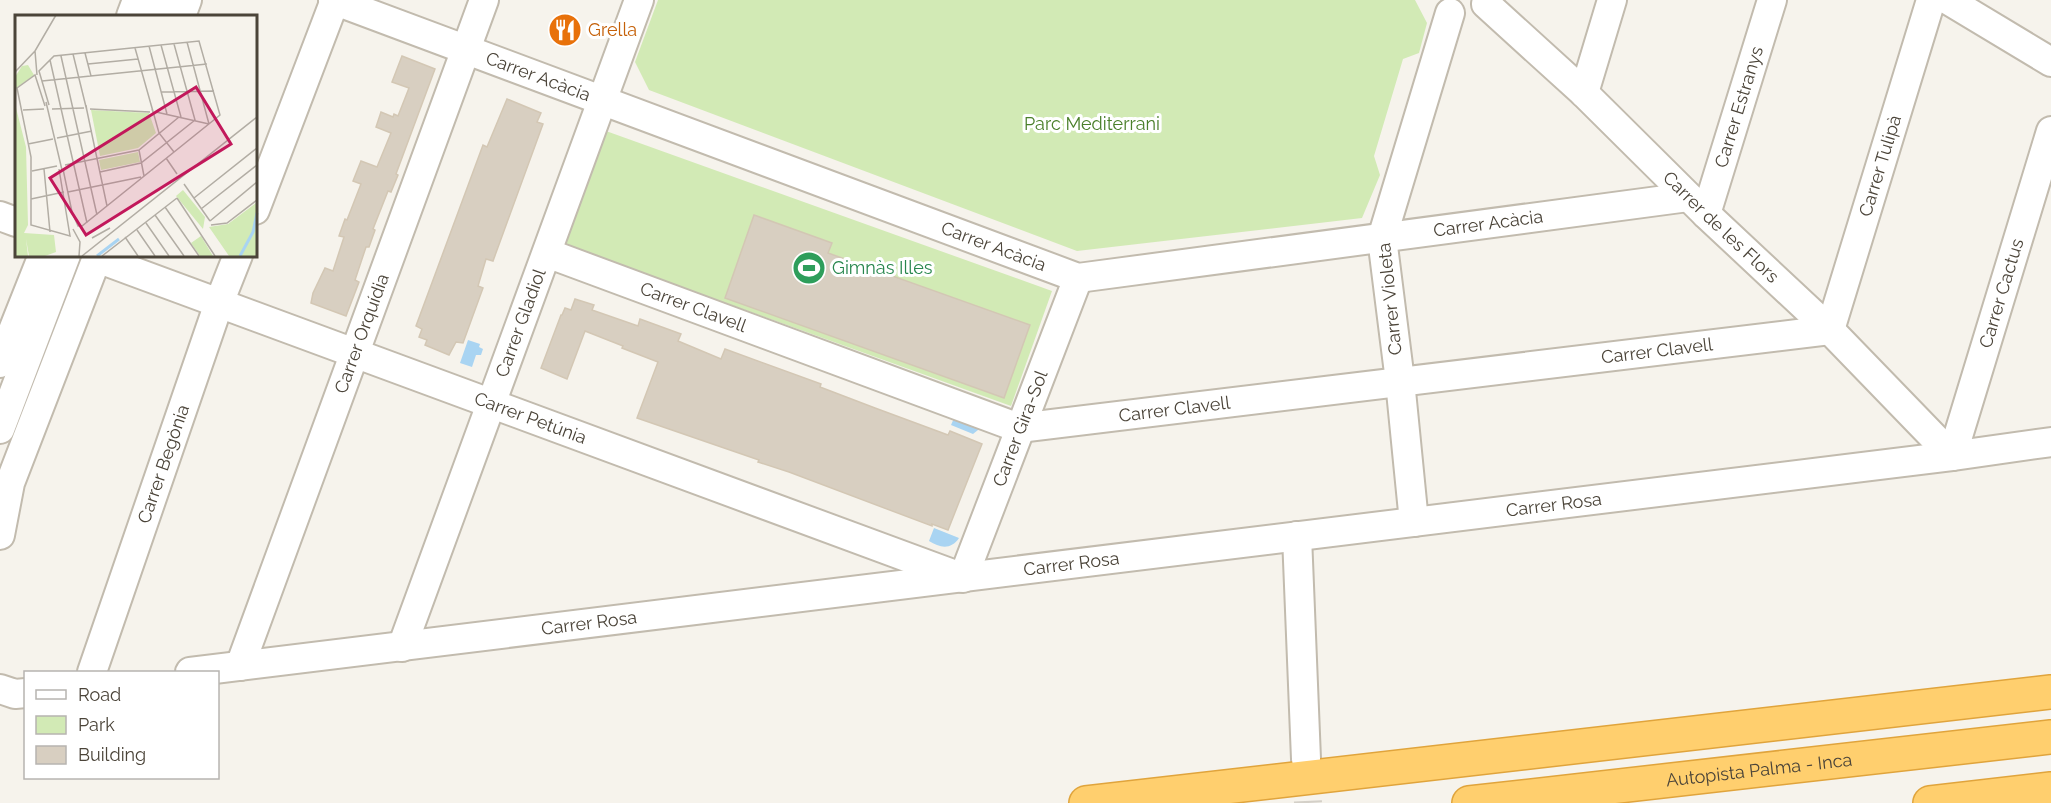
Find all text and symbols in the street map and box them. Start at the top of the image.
restaurant icon: Grella [547,12,583,48]
inset map [15,15,256,256]
place label: Grella [588,19,637,40]
street label: Carrer Estranys [1710,43,1767,170]
street label: Carrer Acàcia [483,47,594,105]
street label: Carrer Tulipà [1854,112,1905,219]
park label: Parc Mediterrani [1024,113,1160,134]
street label: Carrer de les Flors [1659,167,1784,287]
street label: Carrer Acàcia [1432,205,1544,241]
street label: Carrer Acàcia [938,217,1049,275]
street label: Carrer Cactus [1975,236,2028,350]
street label: Carrer Violeta [1373,242,1406,356]
sports icon: Gimnàs Illes [791,250,827,286]
place label: Gimnàs Illes [832,257,933,278]
street label: Carrer Gladiol [491,266,550,380]
street label: Carrer Orquídia [330,271,393,396]
street label: Carrer Clavell [637,277,750,336]
street label: Carrer Clavell [1600,333,1714,368]
street label: Carrer Gira-Sol [988,367,1052,489]
street label: Carrer Petúnia [472,387,590,448]
street label: Carrer Clavell [1118,392,1231,426]
street label: Carrer Begònia [133,402,193,526]
street label: Carrer Rosa [1505,488,1603,521]
street label: Carrer Rosa [1022,547,1120,580]
street label: Carrer Rosa [540,606,638,639]
legend [24,671,219,779]
text: Road [78,684,121,705]
text: Park [78,714,115,735]
text: Building [78,744,146,765]
street label: Autopista Palma - Inca [1665,749,1853,791]

